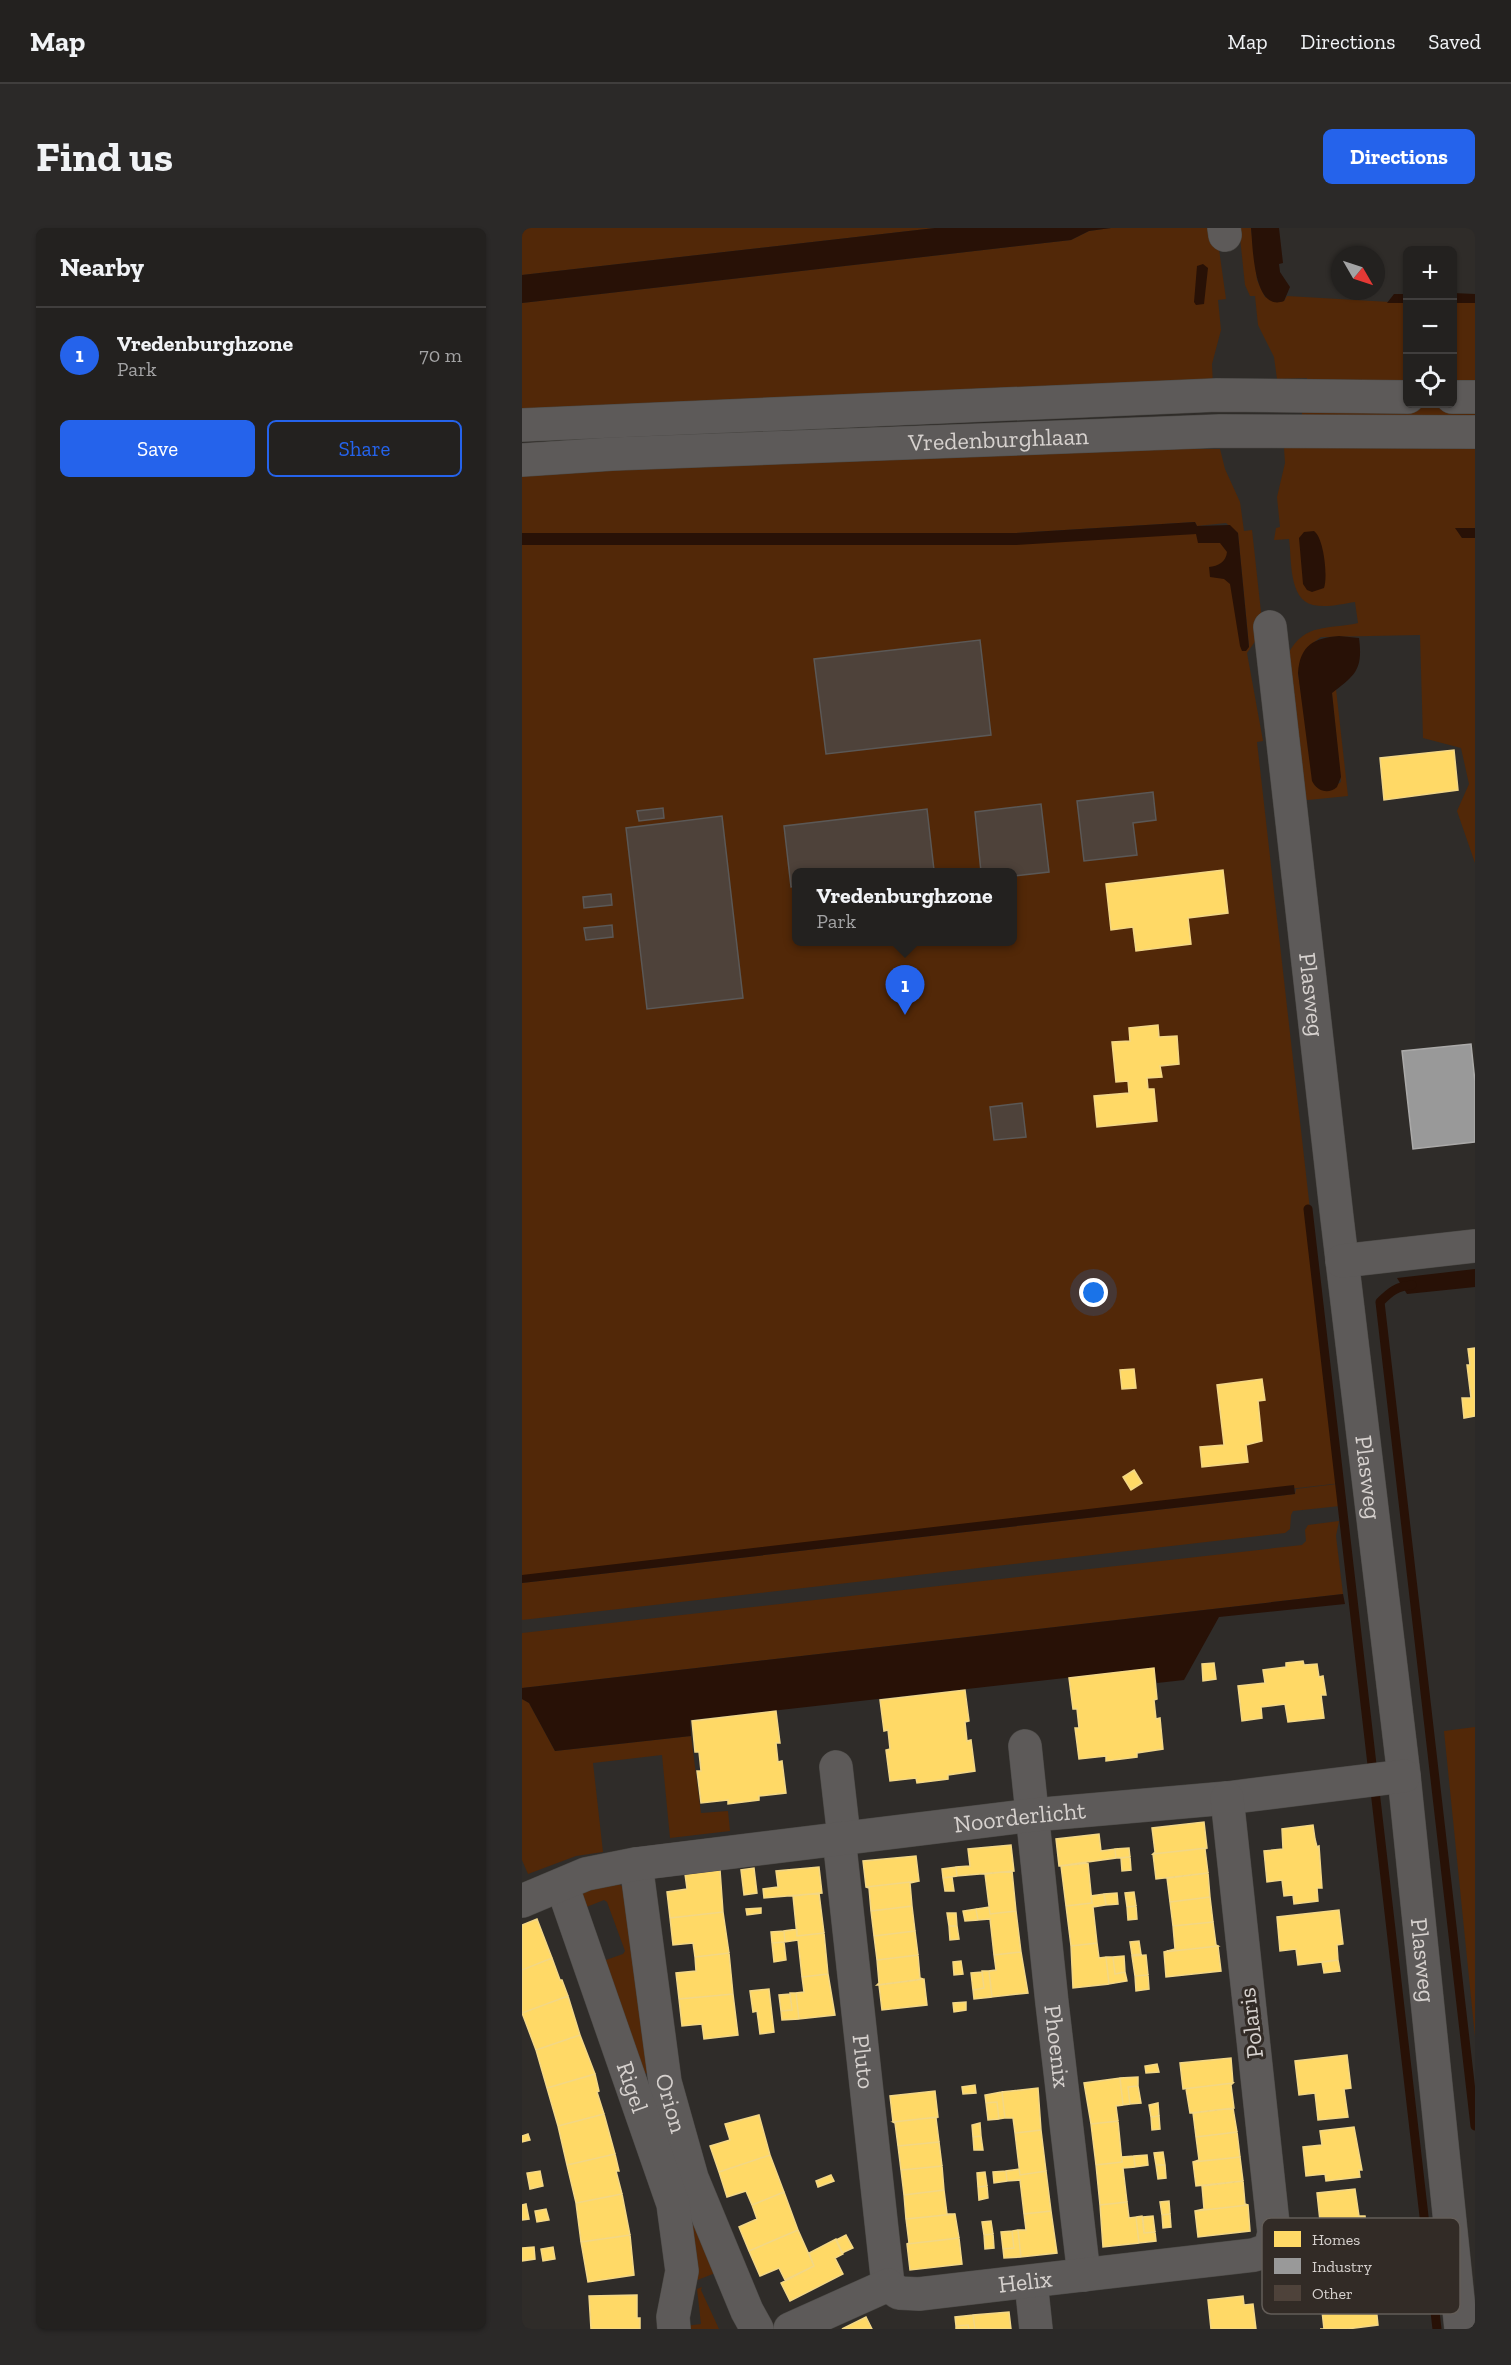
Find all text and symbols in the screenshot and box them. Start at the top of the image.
text: Map [30,25,85,58]
text: Map [1228,29,1268,54]
text: Directions [1301,29,1395,54]
text: Saved [1428,29,1481,54]
button: Directions [1323,129,1475,184]
text: Find us [36,131,173,182]
north arrow [1331,246,1385,300]
map controls [1403,246,1457,408]
button: + [1403,246,1457,300]
text: Nearby [60,251,144,283]
button: − [1403,300,1457,354]
text: Vredenburghzone [117,330,293,357]
text: 1 [75,343,84,367]
text: 70 m [419,343,462,367]
button: locate [1403,354,1457,408]
text: Park [117,357,157,381]
button: Save [60,420,255,477]
button: Share [267,420,462,477]
street label: Vredenburghlaan [907,421,1089,457]
popup [792,868,1017,946]
text: Vredenburghzone [816,882,993,909]
text: Park [816,909,856,933]
street label: Plasweg [1293,951,1331,1038]
pin: 1 [886,966,925,1015]
your location [1079,1278,1108,1307]
street label: Plasweg [1349,1433,1388,1521]
street label: Noorderlicht [952,1795,1087,1839]
street label: Plasweg [1405,1916,1442,2004]
street label: Polaris [1232,1986,1269,2060]
street label: Phoenix [1038,2003,1077,2089]
street label: Pluto [847,2033,881,2090]
street label: Rigel [610,2057,655,2116]
street label: Orion [649,2070,694,2136]
legend [1262,2218,1460,2314]
text: Homes [1312,2230,1360,2249]
text: Industry [1312,2257,1373,2276]
street label: Helix [997,2264,1054,2299]
text: Other [1312,2284,1353,2303]

